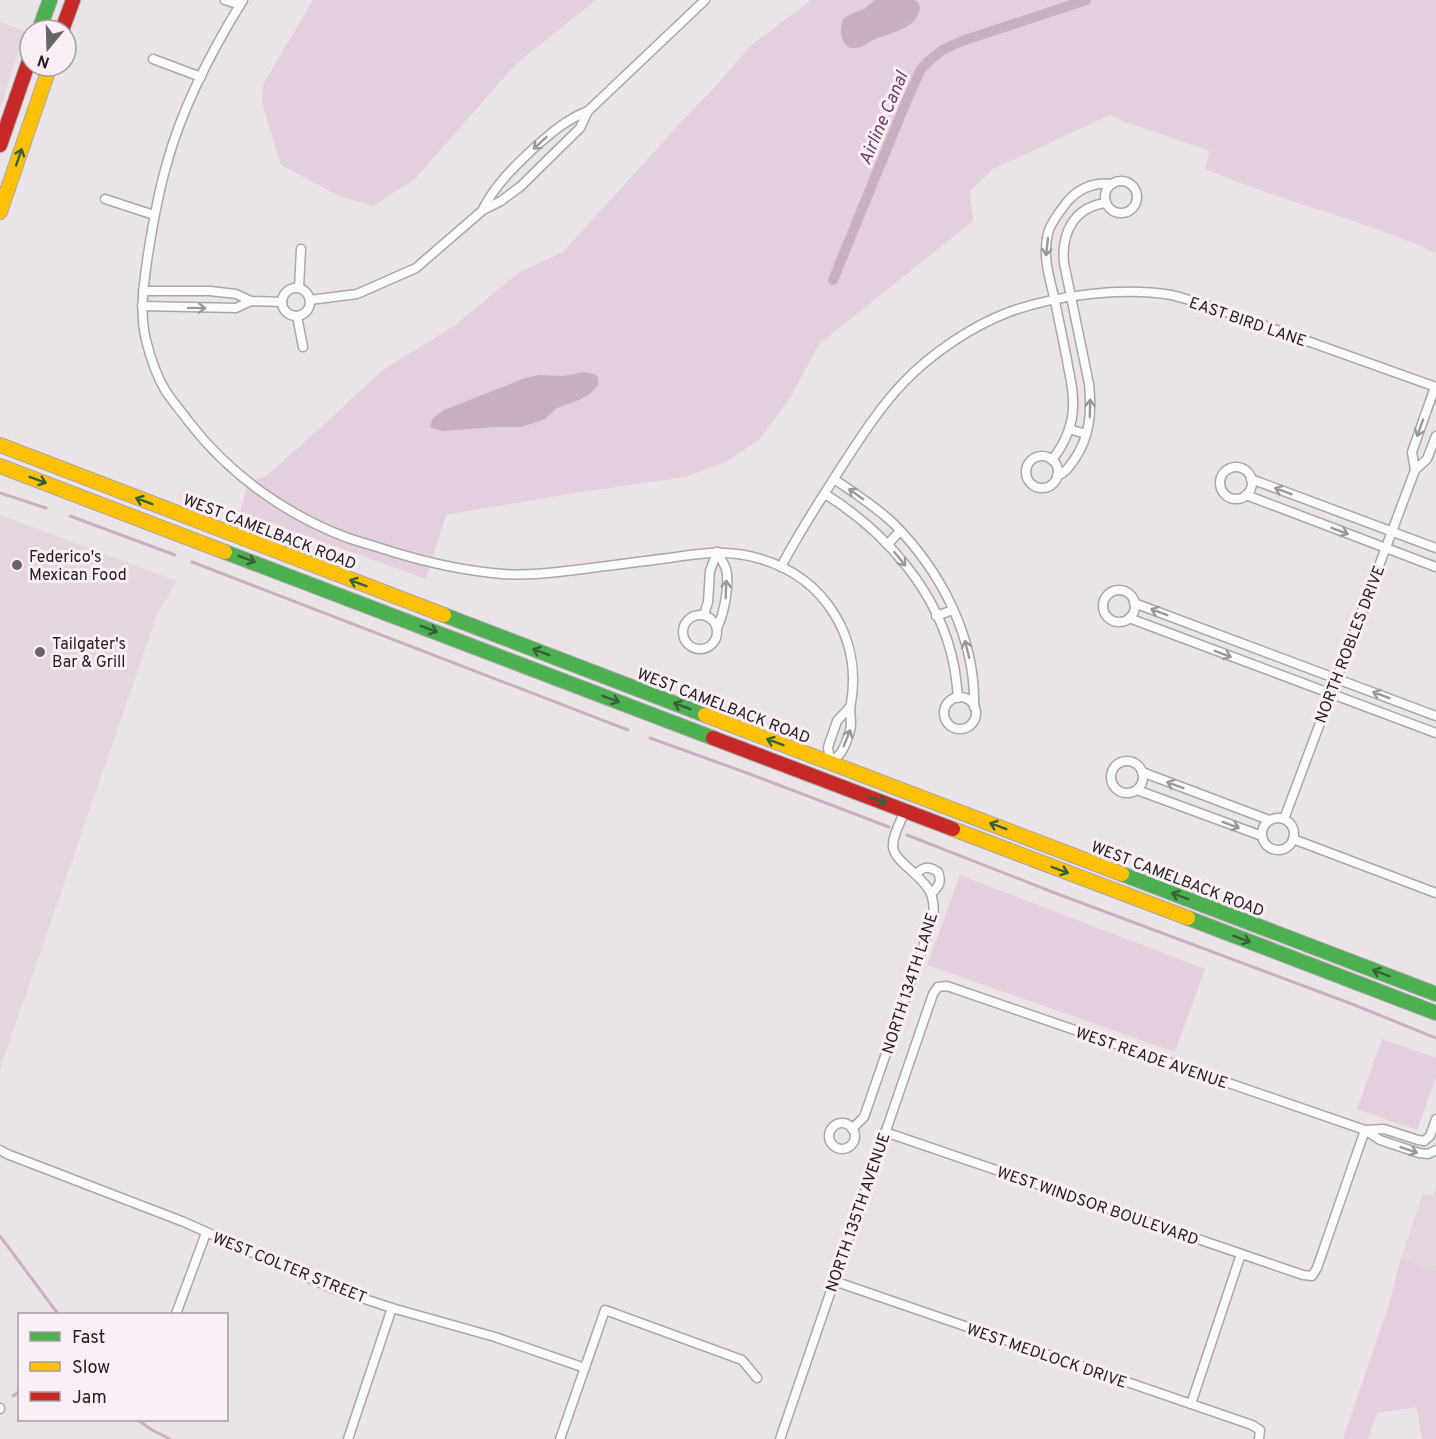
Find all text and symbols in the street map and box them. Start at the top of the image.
north arrow [18,18,78,78]
text: N [35,49,52,72]
water label: Airline Canal [854,67,915,169]
one-way arrow [533,136,548,150]
one-way arrow [14,148,25,167]
one-way arrow [1041,236,1052,256]
street label: EAST BIRD LANE [1186,293,1309,352]
one-way arrow [186,302,206,314]
one-way arrow [1085,399,1096,419]
one-way arrow [1414,418,1425,437]
one-way arrow [29,475,47,486]
one-way arrow [1274,485,1293,496]
one-way arrow [849,488,865,500]
street label: WEST CAMELBACK ROAD [180,491,359,575]
one-way arrow [135,494,154,505]
one-way arrow [1330,526,1349,537]
place label: Federico's Mexican Food [29,548,127,586]
one-way arrow [894,551,907,567]
one-way arrow [237,555,256,566]
marker: Federico's Mexican Food [10,558,24,572]
street label: NORTH ROBLES DRIVE [1312,563,1390,726]
one-way arrow [350,576,368,587]
one-way arrow [720,580,731,600]
one-way arrow [1151,606,1169,617]
one-way arrow [419,624,438,635]
place label: Tailgater's Bar & Grill [52,635,126,673]
one-way arrow [961,640,973,659]
marker: Tailgater's Bar & Grill [33,645,47,659]
one-way arrow [532,646,550,657]
one-way arrow [1213,649,1232,660]
street label: WEST CAMELBACK ROAD [634,665,813,749]
one-way arrow [1373,689,1391,700]
one-way arrow [601,694,620,705]
one-way arrow [673,700,691,711]
one-way arrow [842,729,853,748]
one-way arrow [766,735,785,746]
one-way arrow [1166,779,1185,790]
one-way arrow [868,795,886,806]
one-way arrow [989,820,1007,831]
one-way arrow [1221,820,1240,831]
street label: WEST CAMELBACK ROAD [1088,838,1267,922]
one-way arrow [1050,865,1069,876]
one-way arrow [1171,890,1190,901]
street label: NORTH 134TH LANE [879,910,943,1057]
one-way arrow [1232,934,1251,945]
one-way arrow [1373,967,1391,978]
street label: WEST READE AVENUE [1073,1023,1230,1094]
street label: NORTH 135TH AVENUE [822,1130,896,1295]
one-way arrow [1399,1145,1418,1156]
street label: WEST WINDSOR BOULEVARD [994,1163,1201,1251]
street label: WEST COLTER STREET [209,1229,369,1309]
legend [18,1313,228,1421]
street label: WEST MEDLOCK DRIVE [964,1320,1129,1394]
text: Fast [72,1327,105,1350]
text: Slow [72,1357,110,1380]
text: Jam [72,1387,107,1410]

